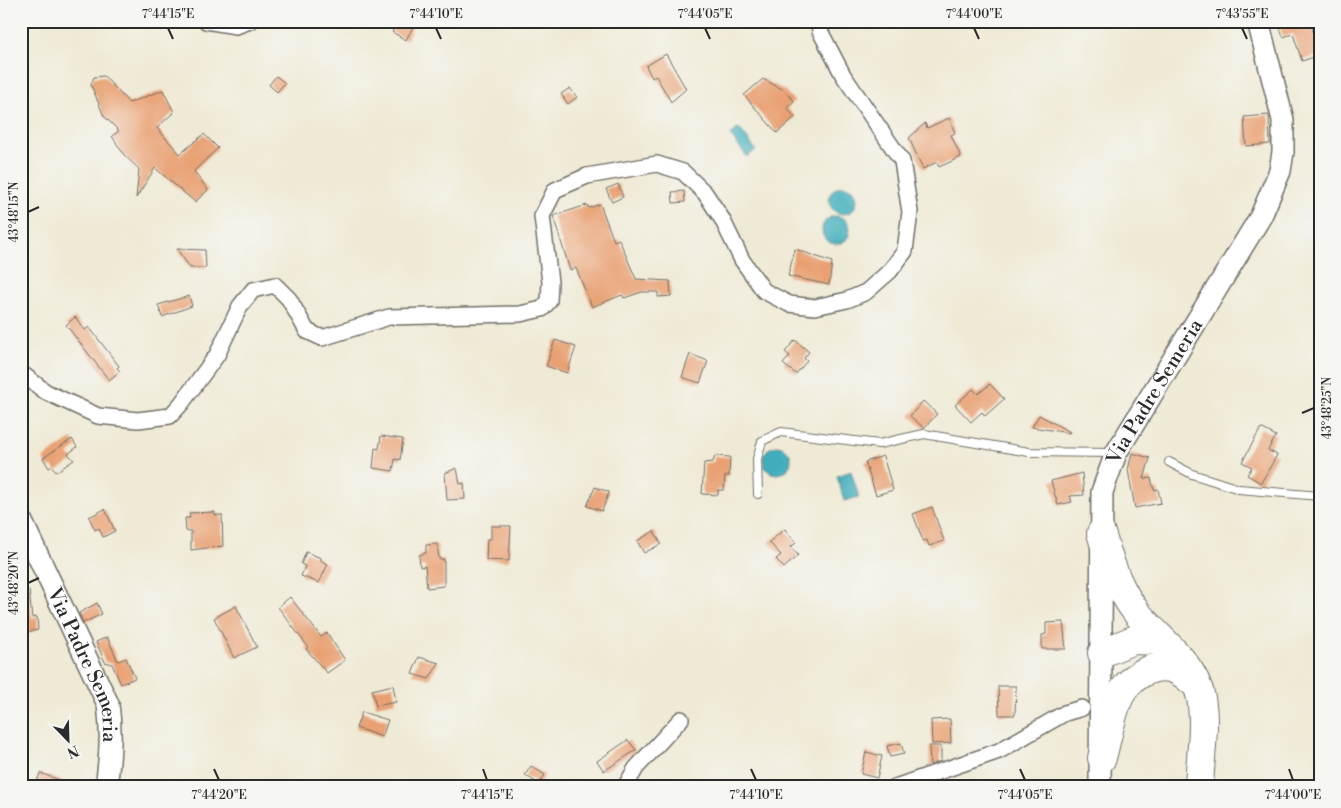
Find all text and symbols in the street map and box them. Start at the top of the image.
text: 7°44'15"E [142,7,194,22]
text: 7°44'10"E [409,7,463,22]
text: 7°44'05"E [677,7,733,22]
text: 7°44'00"E [946,7,1002,22]
text: 7°43'55"E [1215,7,1269,22]
text: 43°48'15"N [7,182,22,242]
street label: Via Padre Semeria [1102,314,1210,468]
text: 43°48'25"N [1320,377,1335,439]
text: 43°48'20"N [7,551,22,615]
street label: Via Padre Semeria [40,583,121,743]
north arrow [42,716,92,766]
text: N [64,741,81,761]
text: 7°44'20"E [191,788,247,803]
text: 7°44'15"E [461,788,513,803]
text: 7°44'10"E [729,788,783,803]
text: 7°44'05"E [997,788,1053,803]
text: 7°44'00"E [1265,788,1321,803]

